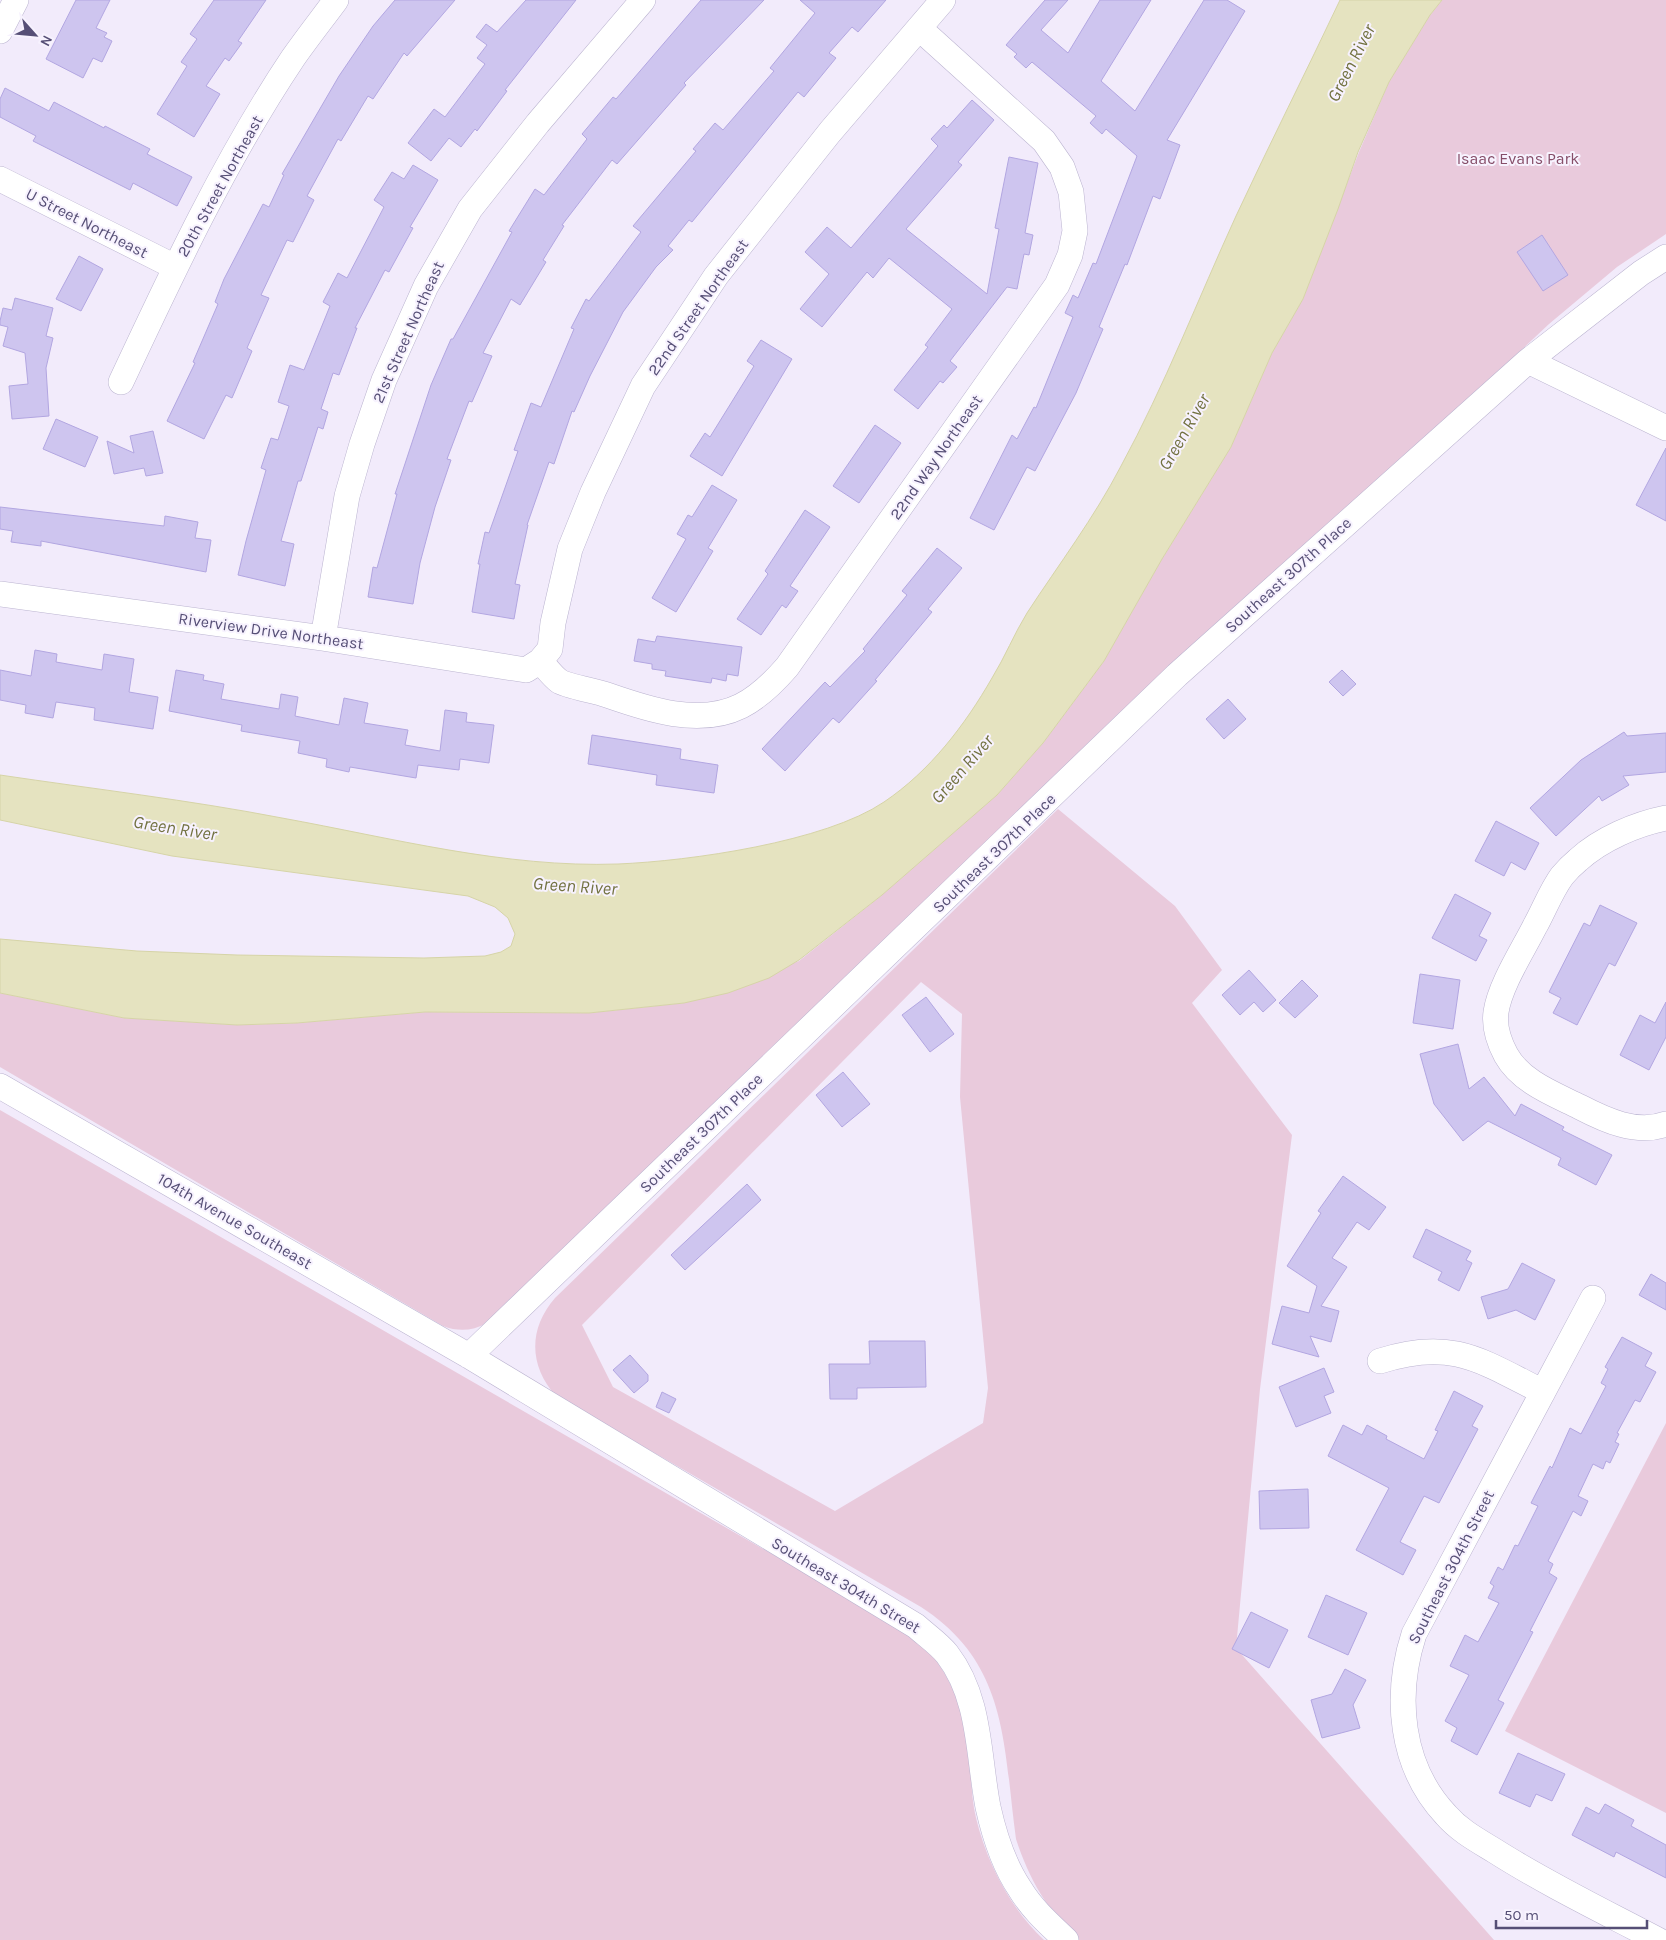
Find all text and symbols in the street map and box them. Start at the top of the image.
north arrow [10,10,60,60]
water label: Green River [1322,20,1380,106]
text: N [36,32,56,49]
street label: 20th Street Northeast [173,112,267,260]
park label: Isaac Evans Park [1457,149,1579,168]
street label: U Street Northeast [23,184,151,262]
street label: 22nd Street Northeast [644,235,752,379]
street label: 21st Street Northeast [368,258,448,406]
water label: Green River [1153,389,1215,474]
street label: 22nd Way Northeast [886,391,986,523]
street label: Southeast 307th Place [1221,513,1355,637]
street label: Riverview Drive Northeast [177,609,365,653]
water label: Green River [926,729,999,808]
street label: Southeast 307th Place [929,789,1059,917]
water label: Green River [132,811,219,846]
water label: Green River [532,872,619,900]
street label: Southeast 307th Place [636,1069,766,1197]
street label: 104th Avenue Southeast [155,1169,315,1273]
street label: Southeast 304th Street [1404,1487,1498,1647]
street label: Southeast 304th Street [768,1533,924,1637]
scale bar [1496,1898,1647,1930]
text: 50 m [1504,1906,1539,1924]

